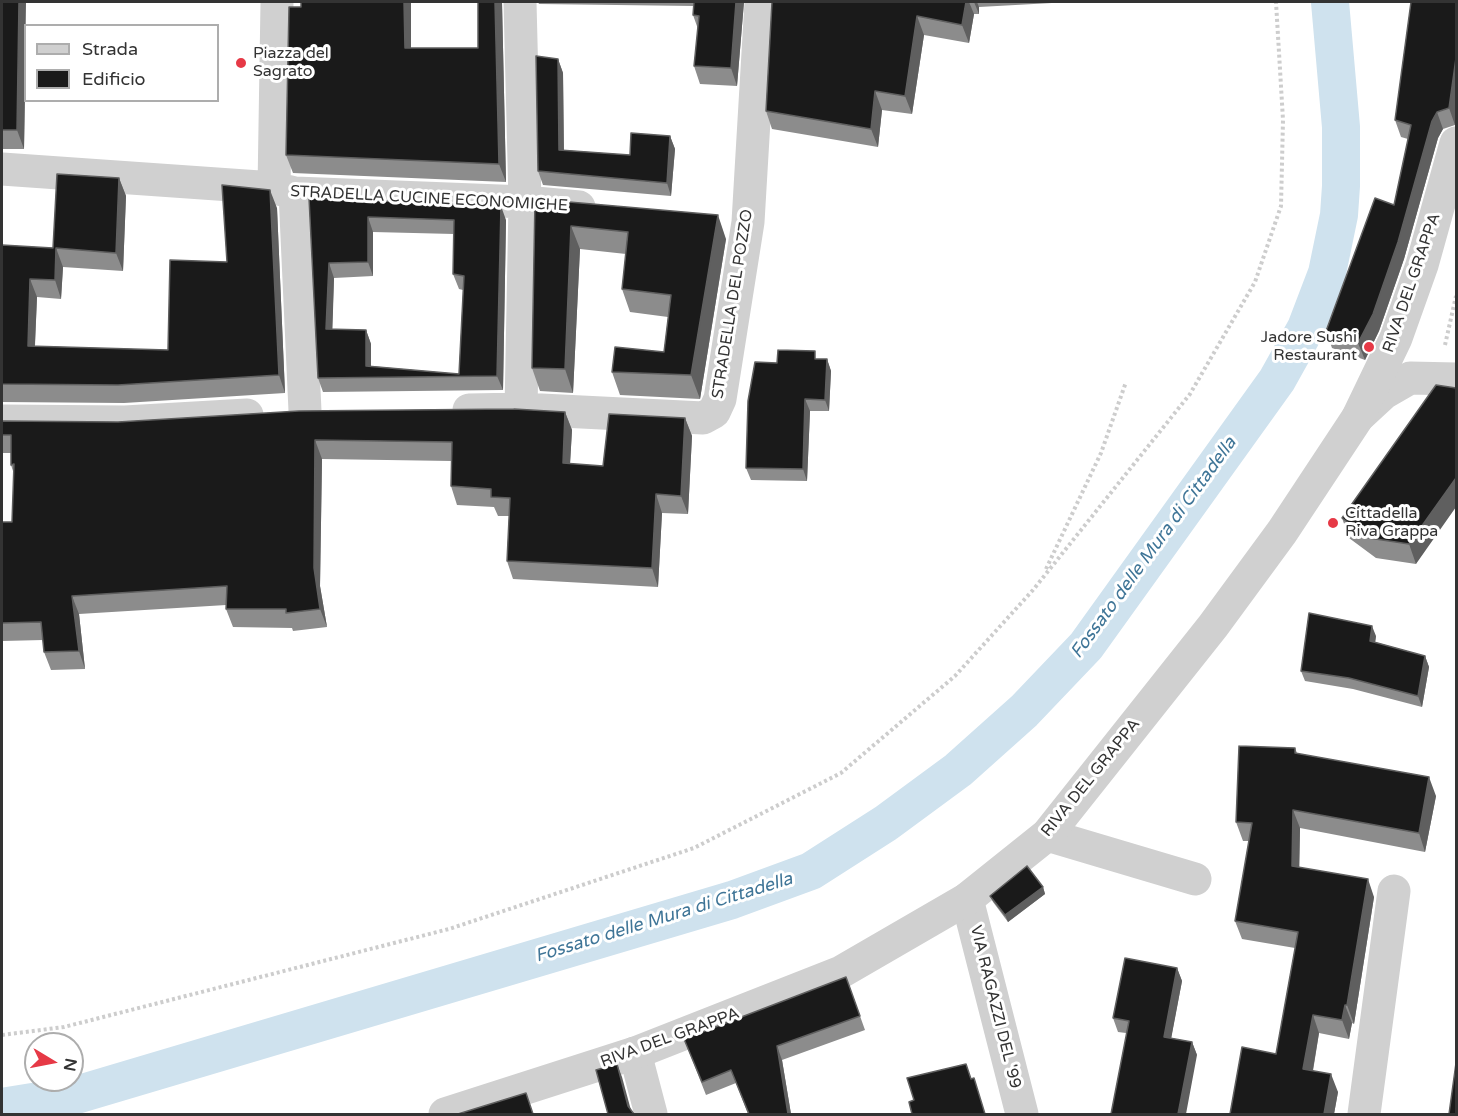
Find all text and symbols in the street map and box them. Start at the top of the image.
legend [24,24,219,102]
text: Strada [82,38,138,60]
place label: Piazza del Sagrato [253,44,329,82]
marker: Piazza del Sagrato [234,56,248,70]
text: Edificio [82,68,146,90]
street label: STRADELLA CUCINE ECONOMICHE [290,182,568,216]
street label: STRADELLA DEL POZZO [709,208,757,400]
street label: RIVA DEL GRAPPA [1379,211,1445,355]
place label: Jadore Sushi Restaurant [1261,328,1357,366]
marker: Jadore Sushi Restaurant [1362,340,1376,354]
water label: Fossato delle Mura di Cittadella [1067,433,1241,663]
place label: Cittadella Riva Grappa [1345,504,1438,542]
marker: Cittadella Riva Grappa [1326,516,1340,530]
street label: RIVA DEL GRAPPA [1038,715,1144,841]
water label: Fossato delle Mura di Cittadella [533,869,795,967]
street label: VIA RAGAZZI DEL '99 [965,924,1025,1090]
street label: RIVA DEL GRAPPA [598,1004,742,1072]
north arrow [24,1032,84,1092]
text: N [59,1057,81,1073]

